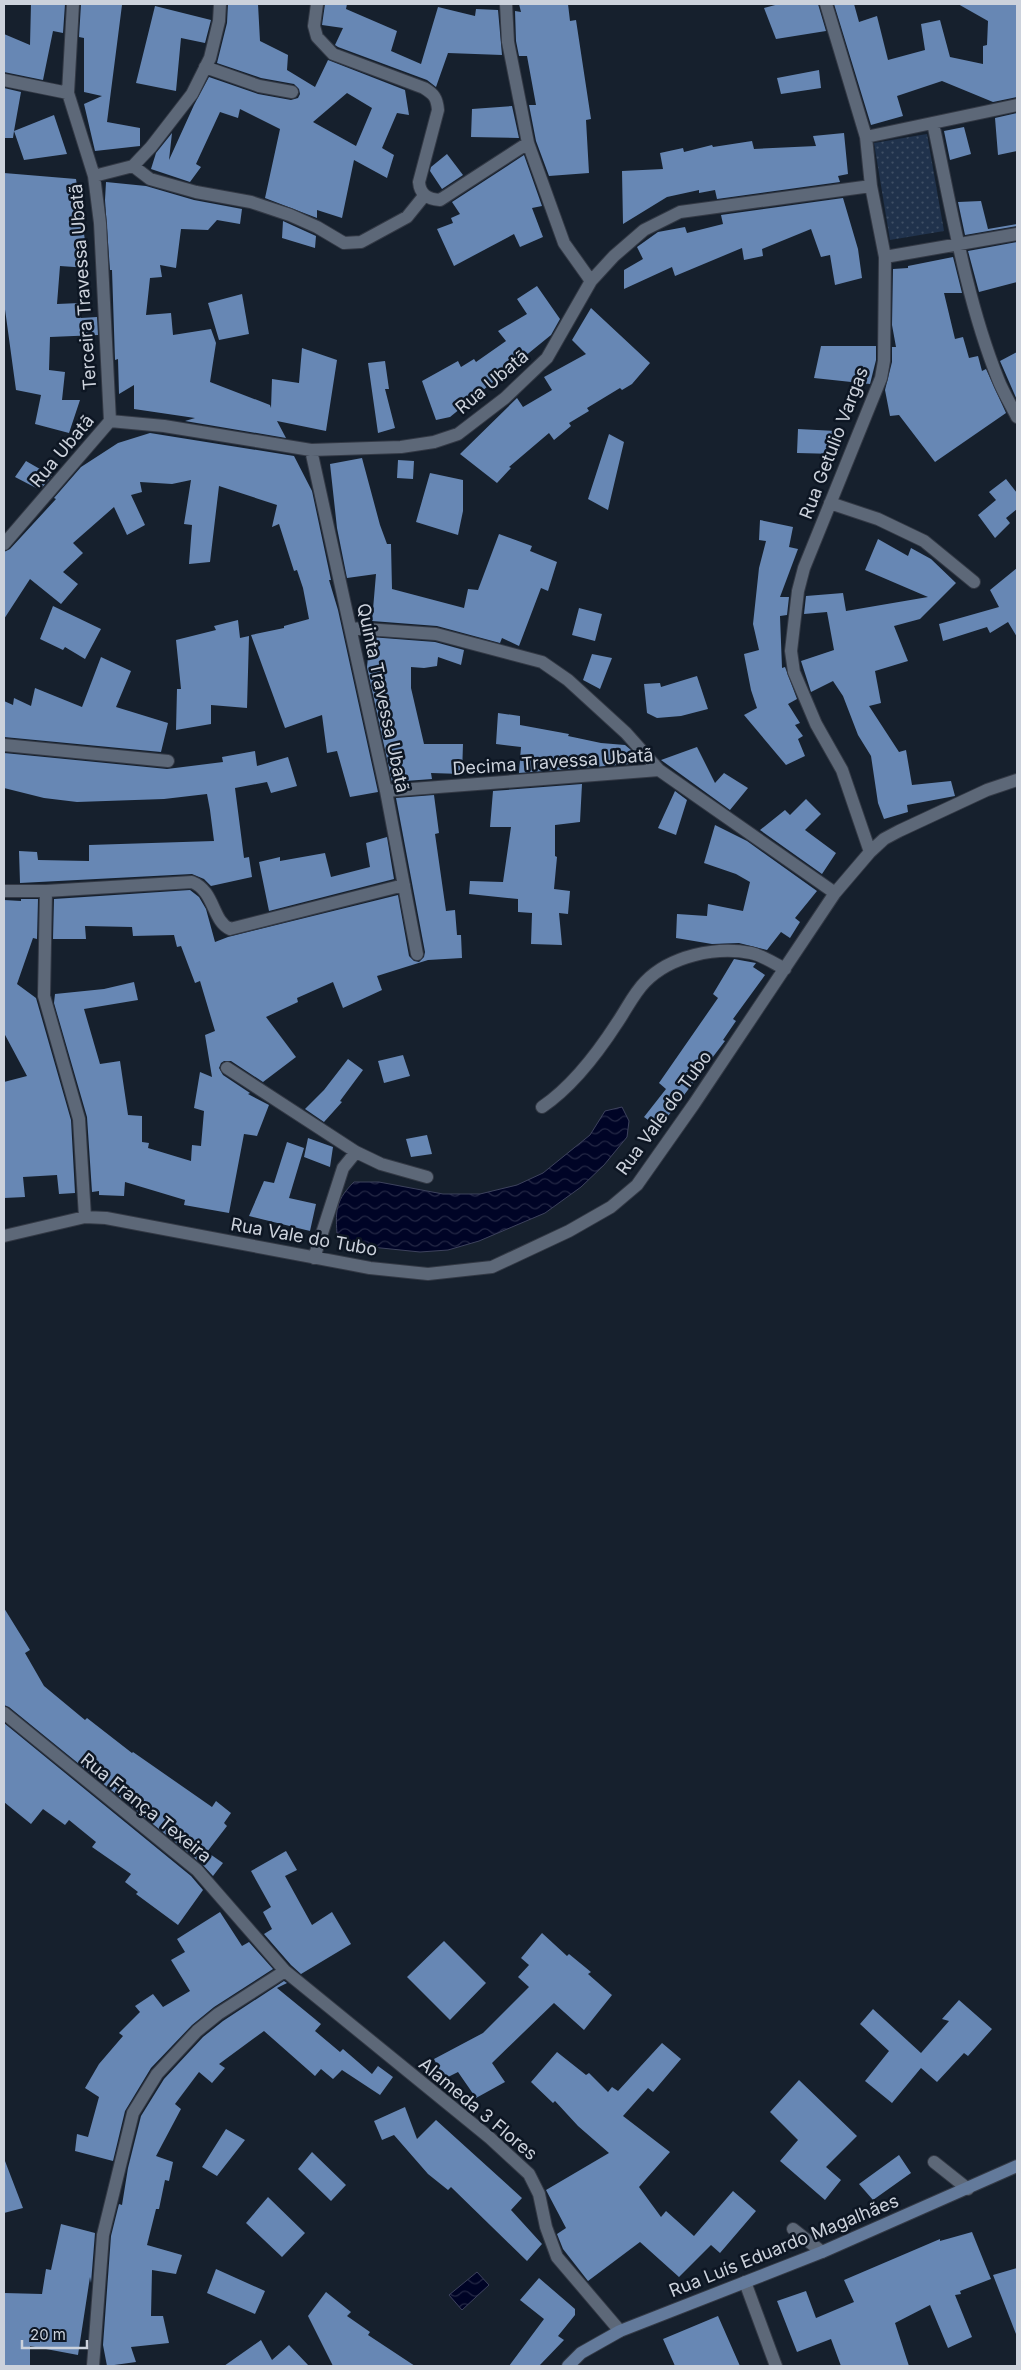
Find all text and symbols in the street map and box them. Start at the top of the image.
street label: Terceira Travessa Ubatã [65,183,100,391]
street label: Rua Ubatã [451,345,532,418]
street label: Rua Getulio Vargas [795,364,872,522]
street label: Rua Ubatã [25,410,98,491]
street label: Quinta Travessa Ubatã [353,601,414,794]
street label: Decima Travessa Ubatã [452,744,654,779]
street label: Rua Vale do Tubo [611,1046,716,1179]
street label: Rua Vale do Tubo [229,1213,379,1260]
street label: Rua França Texeira [77,1748,216,1867]
street label: Alameda 3 Flores [415,2053,542,2164]
street label: Rua Luís Eduardo Magalhães [666,2190,902,2301]
scale bar [22,2318,88,2350]
text: 20 m [30,2325,66,2344]

